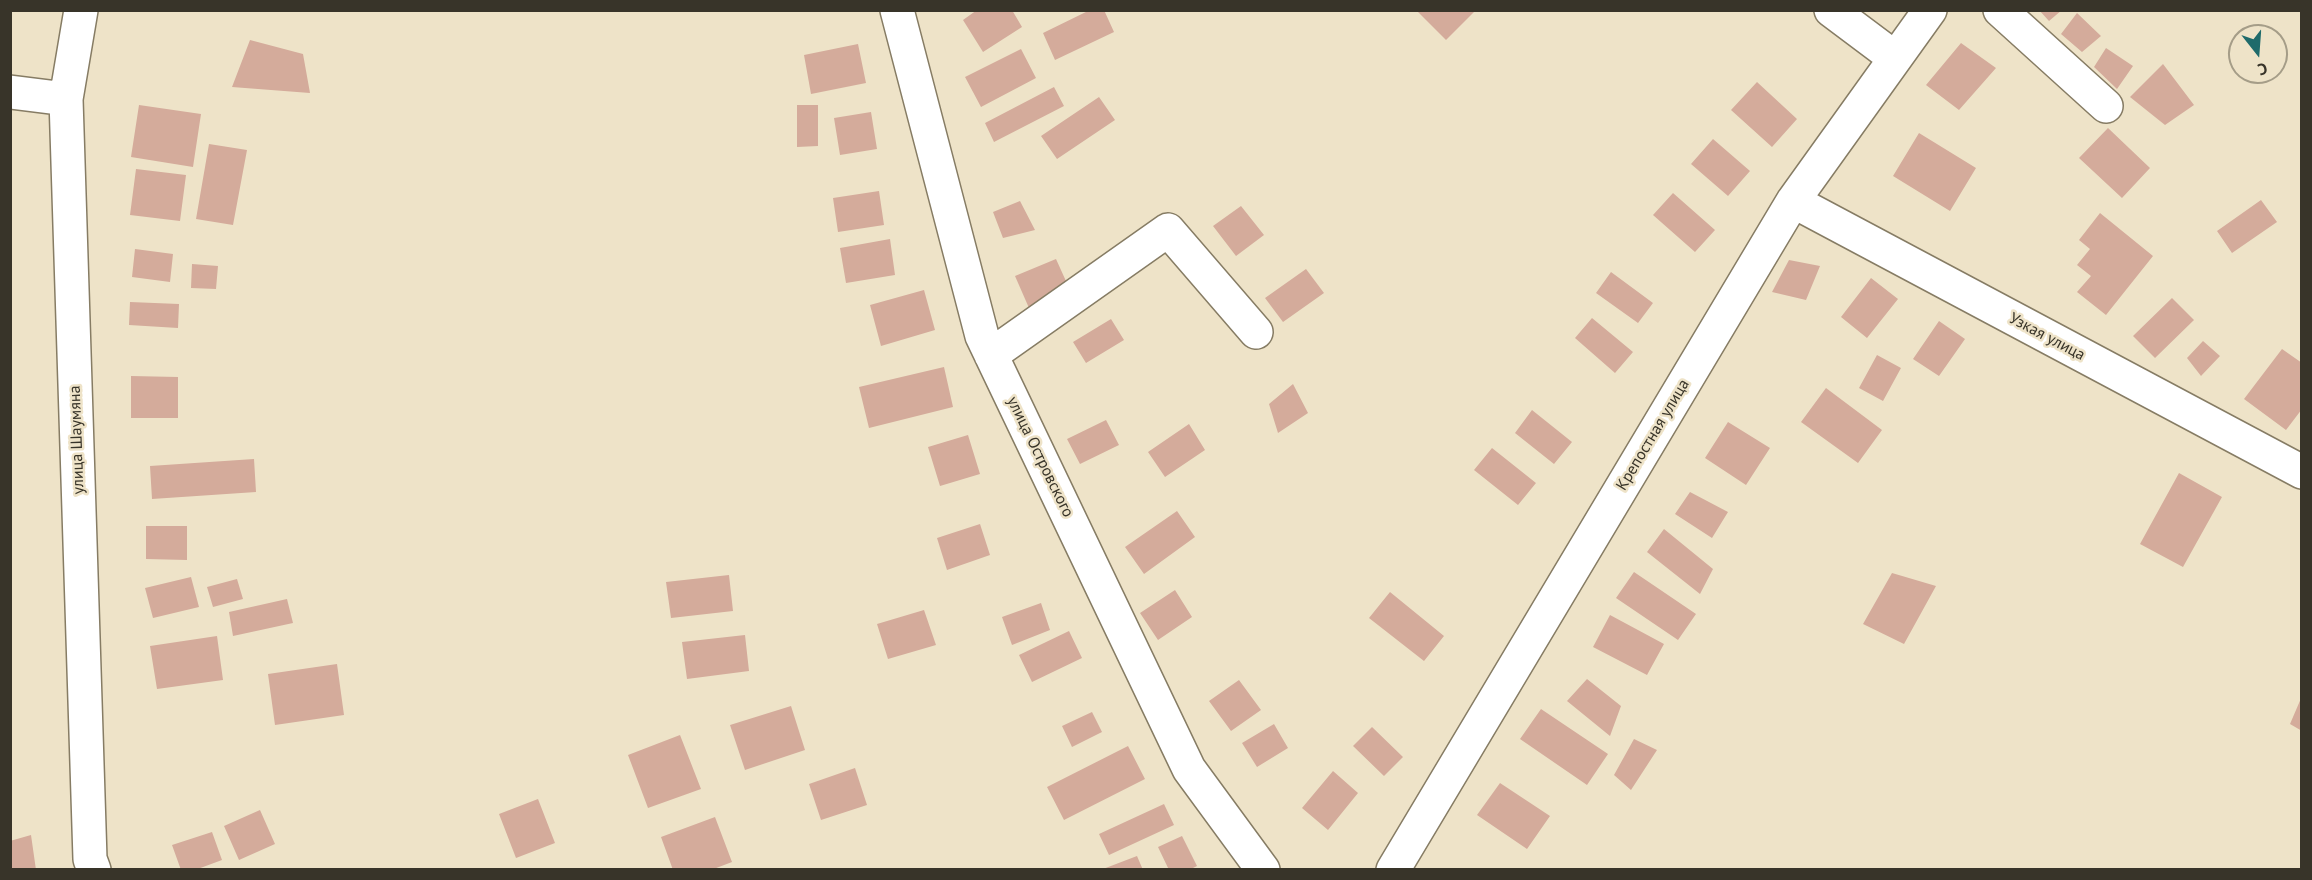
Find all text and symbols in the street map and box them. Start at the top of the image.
north arrow [2228,24,2288,84]
text: С [2255,58,2270,80]
street label: Узкая улица [2006,309,2088,365]
street label: Крепостная улица [1612,376,1694,494]
street label: улица Шаумяна [66,385,88,495]
street label: улица Островского [1002,393,1078,521]

